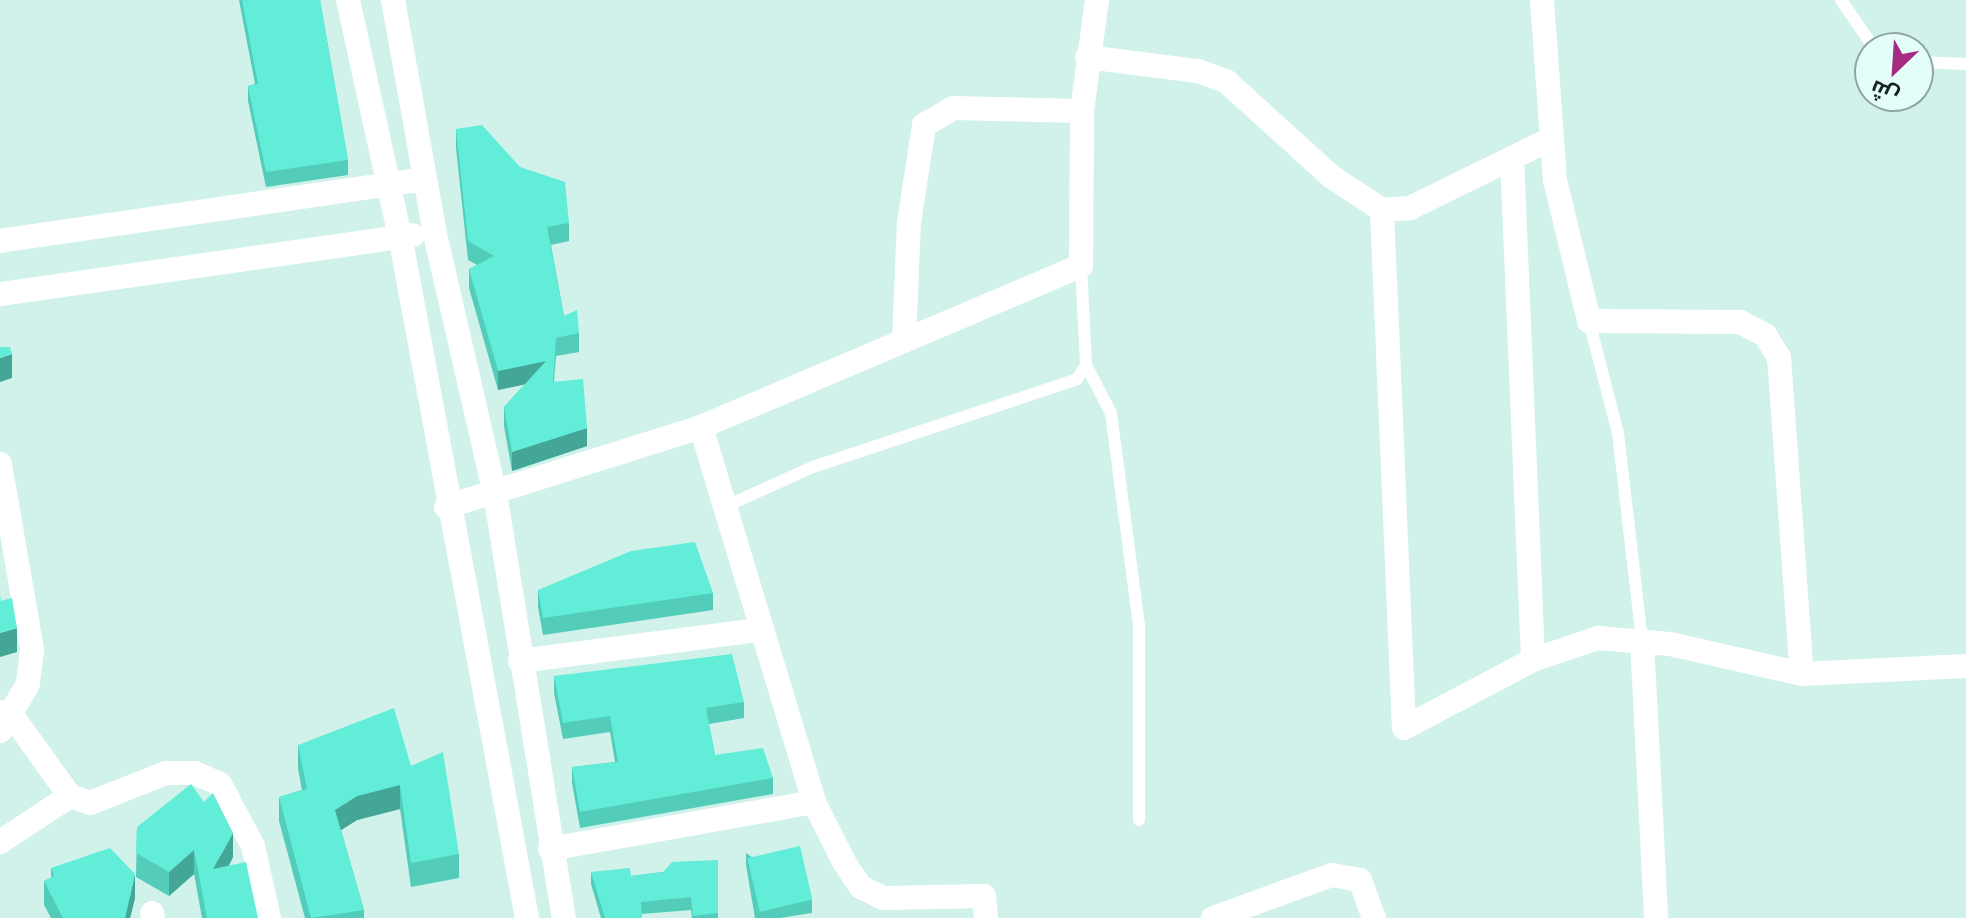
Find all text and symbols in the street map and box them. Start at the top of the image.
north arrow [1854,32,1934,112]
text: ش [1866,75,1903,110]

